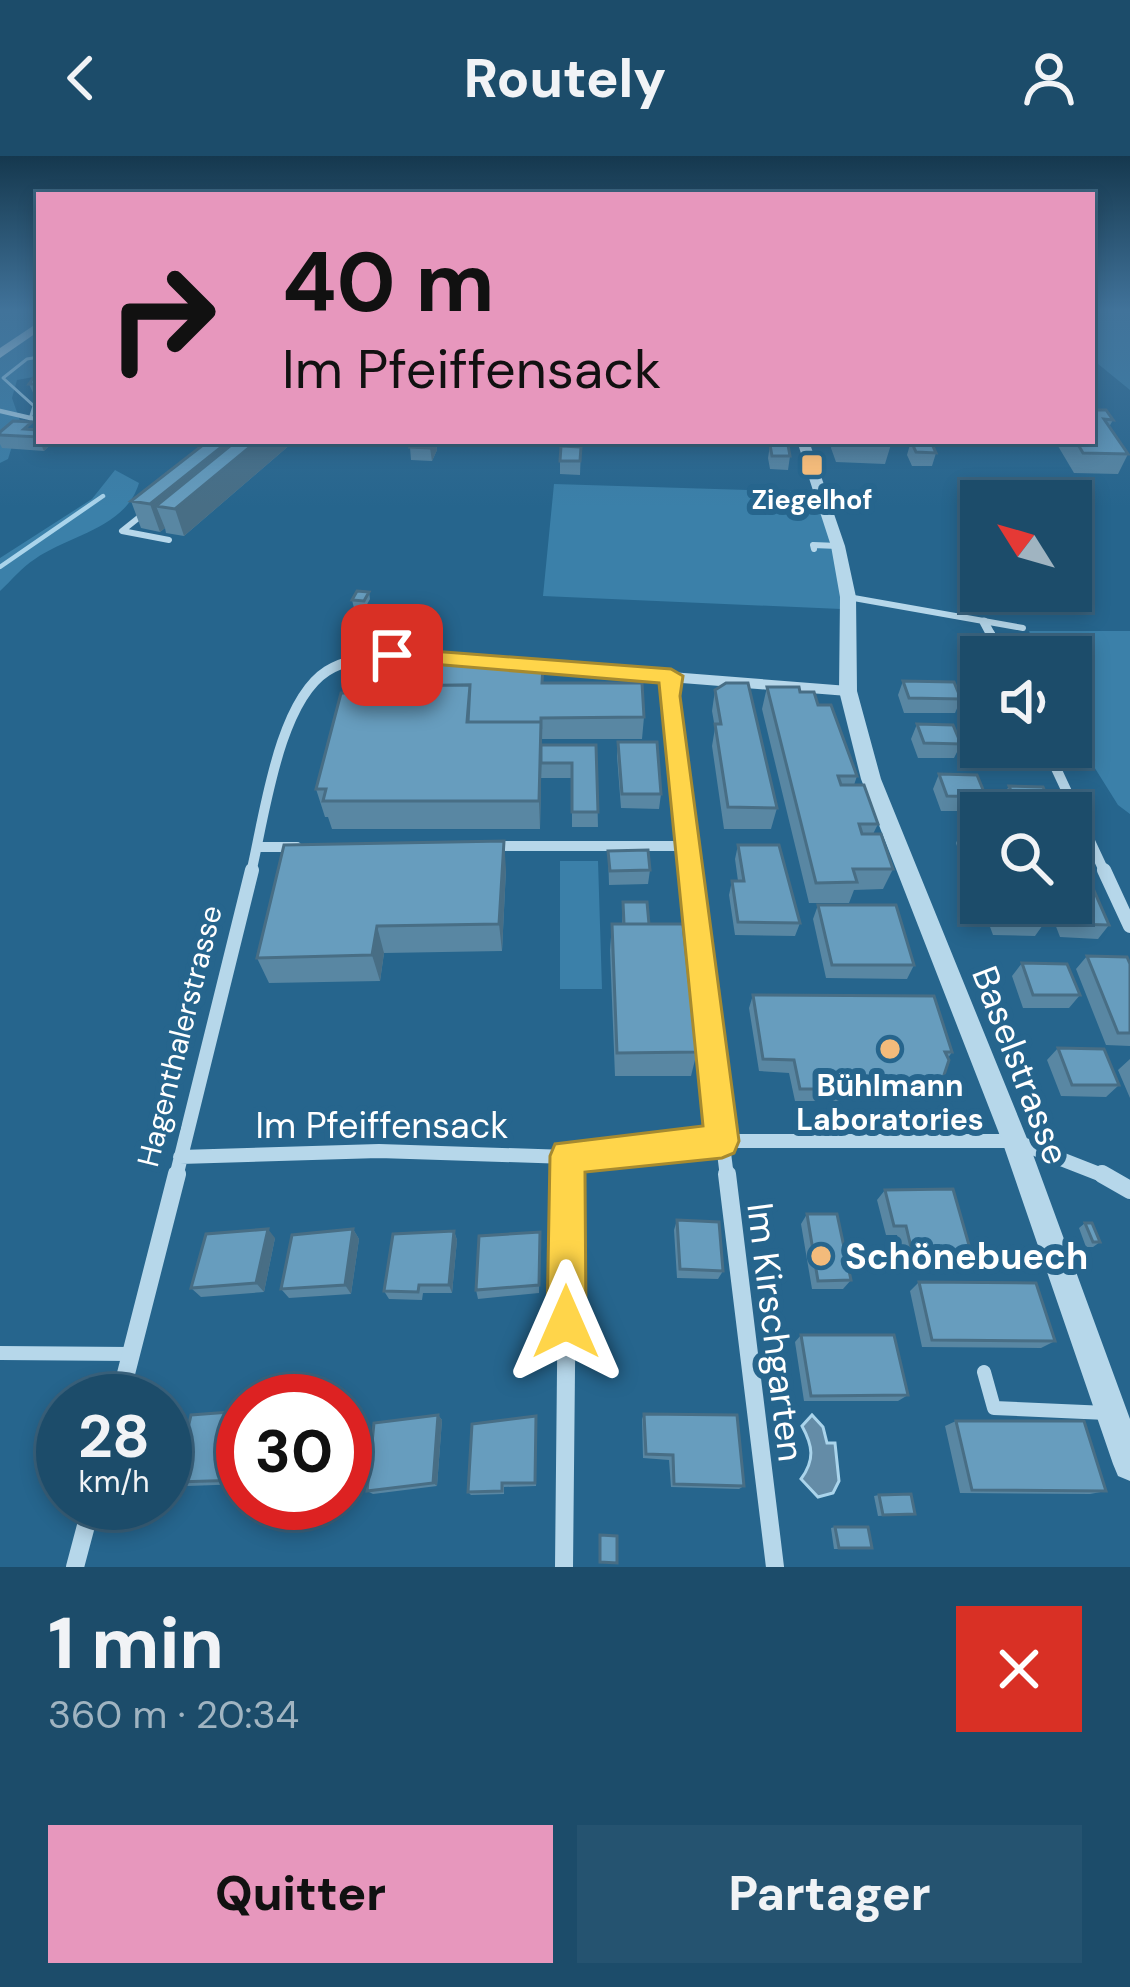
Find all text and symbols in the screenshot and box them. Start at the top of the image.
text: Routely [464,43,666,114]
icon: back [48,45,114,111]
icon: person [1016,45,1082,111]
text: 40 m [282,228,495,337]
icon: right [84,240,240,396]
text: Im Pfeiffensack [282,334,661,405]
marker: Ziegelhof [799,452,825,478]
north arrow [960,480,1092,612]
map controls [960,480,1092,924]
place label: Ziegelhof [751,482,873,517]
pin [341,604,443,706]
icon: arrive [359,622,425,688]
button: sound [960,636,1092,768]
button: search [960,792,1092,924]
street label: Hagenthalerstrasse [128,901,231,1171]
street label: Baselstrasse [961,959,1080,1171]
marker: Bühlmann Laboratories [877,1036,903,1062]
place label: Bühlmann Laboratories [796,1066,984,1139]
street label: Im Pfeiffensack [256,1102,508,1149]
street label: Im Kirschgarten [736,1200,815,1464]
place label: Schönebuech [845,1233,1088,1280]
marker: Schönebuech [808,1243,834,1269]
position arrow [503,1259,629,1385]
speed limit sign: 30 [216,1374,372,1530]
text: 28 [78,1397,150,1476]
text: km/h [79,1462,149,1501]
text: 1 min [48,1597,224,1690]
button: close [956,1606,1082,1732]
text: 360 m · 20:34 [48,1689,299,1740]
button: Quitter [48,1825,553,1963]
button: Partager [577,1825,1082,1963]

